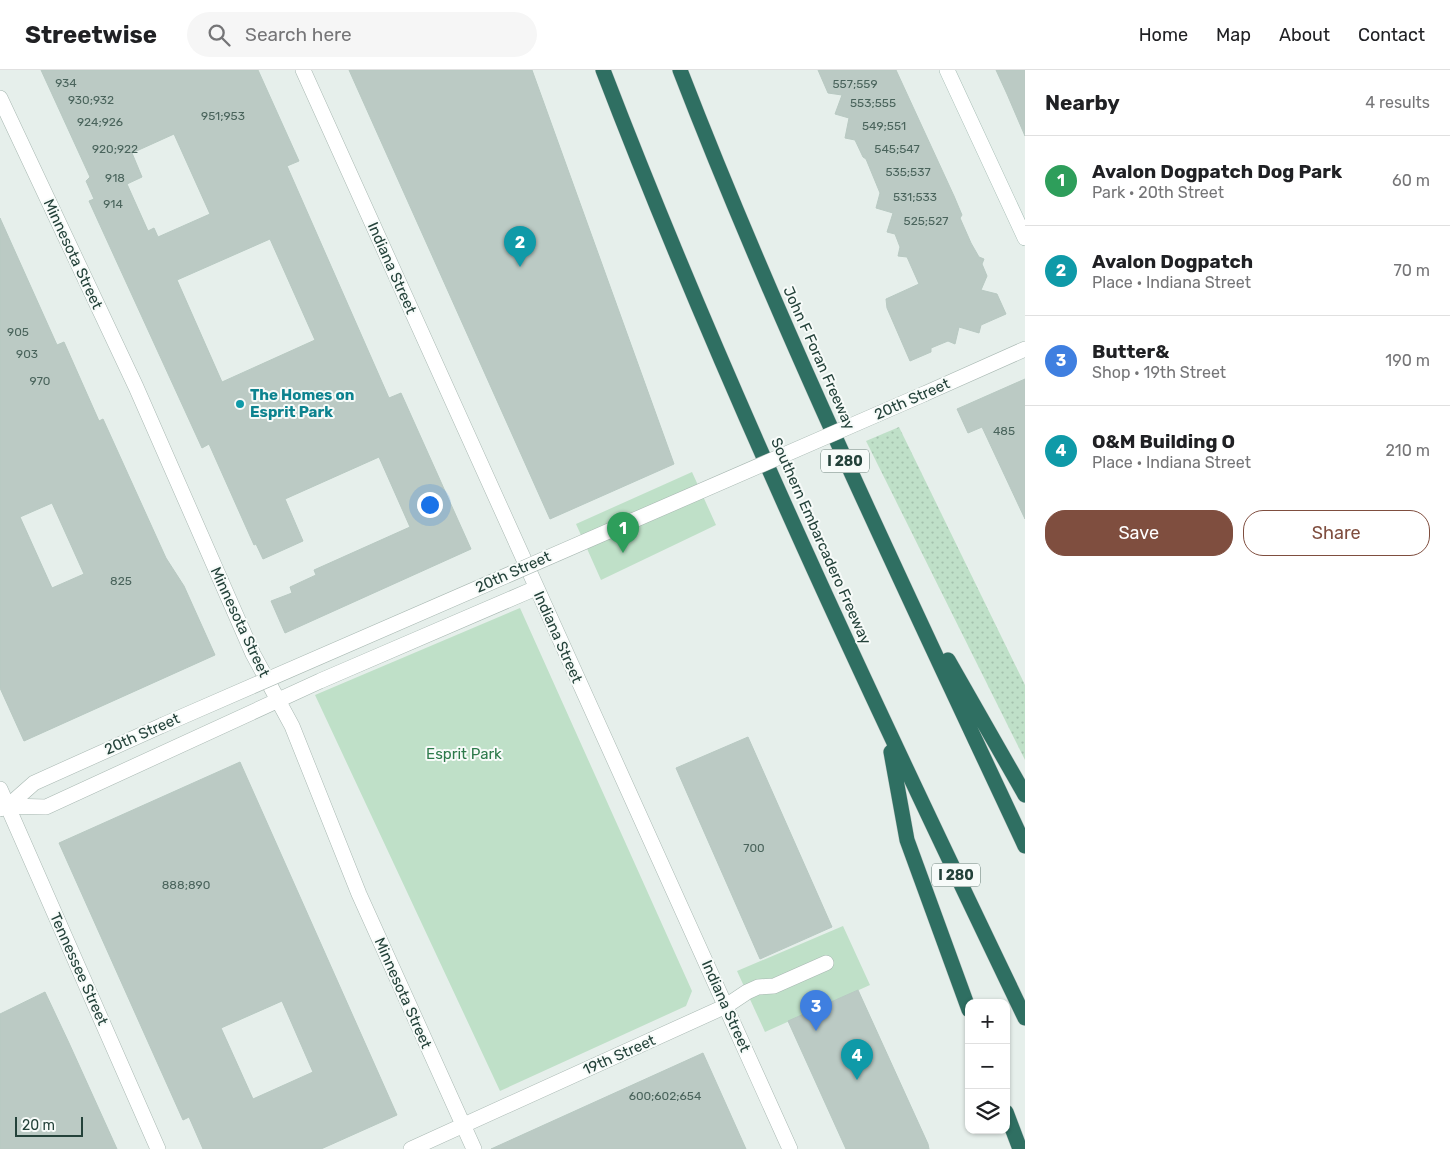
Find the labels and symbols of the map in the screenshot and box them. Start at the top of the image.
house number: 934 [55,76,77,90]
house number: 557;559 [832,77,878,91]
house number: 930;932 [68,93,114,107]
house number: 553;555 [850,96,896,110]
house number: 951;953 [201,109,245,123]
house number: 924;926 [77,115,123,129]
house number: 549;551 [862,119,906,133]
house number: 920;922 [92,142,138,156]
house number: 545;547 [874,142,920,156]
house number: 535;537 [885,165,931,179]
house number: 918 [105,171,125,185]
house number: 531;533 [893,190,937,204]
street label: Minnesota Street [40,196,106,312]
house number: 914 [103,197,123,211]
house number: 525;527 [904,214,948,228]
street label: Indiana Street [364,219,420,317]
pin: 2 [504,226,536,267]
street label: John F Foran Freeway [779,284,859,432]
house number: 905 [7,325,29,339]
house number: 903 [16,347,38,361]
house number: 970 [30,374,50,388]
street label: 20th Street [872,374,952,424]
place label: The Homes on Esprit Park [250,386,354,421]
marker: The Homes on Esprit Park [234,398,246,410]
house number: 485 [993,424,1015,438]
street label: Southern Embarcadero Freeway [767,435,875,647]
road number: I 280 [821,450,869,472]
your location [417,492,443,518]
pin: 1 [607,512,639,553]
street label: 20th Street [473,547,553,597]
street label: Minnesota Street [207,564,273,680]
house number: 825 [110,574,132,588]
street label: Indiana Street [530,588,586,686]
street label: 20th Street [102,709,182,759]
park label: Esprit Park [426,745,502,763]
house number: 700 [743,841,765,855]
road number: I 280 [932,864,980,886]
house number: 888;890 [162,878,210,892]
street label: Tennessee Street [46,910,112,1028]
street label: Minnesota Street [370,935,436,1051]
street label: Indiana Street [698,957,754,1055]
pin: 3 [800,990,832,1031]
street label: 19th Street [580,1031,658,1079]
pin: 4 [841,1039,873,1080]
house number: 600;602;654 [629,1089,702,1103]
scale bar [15,1114,82,1137]

